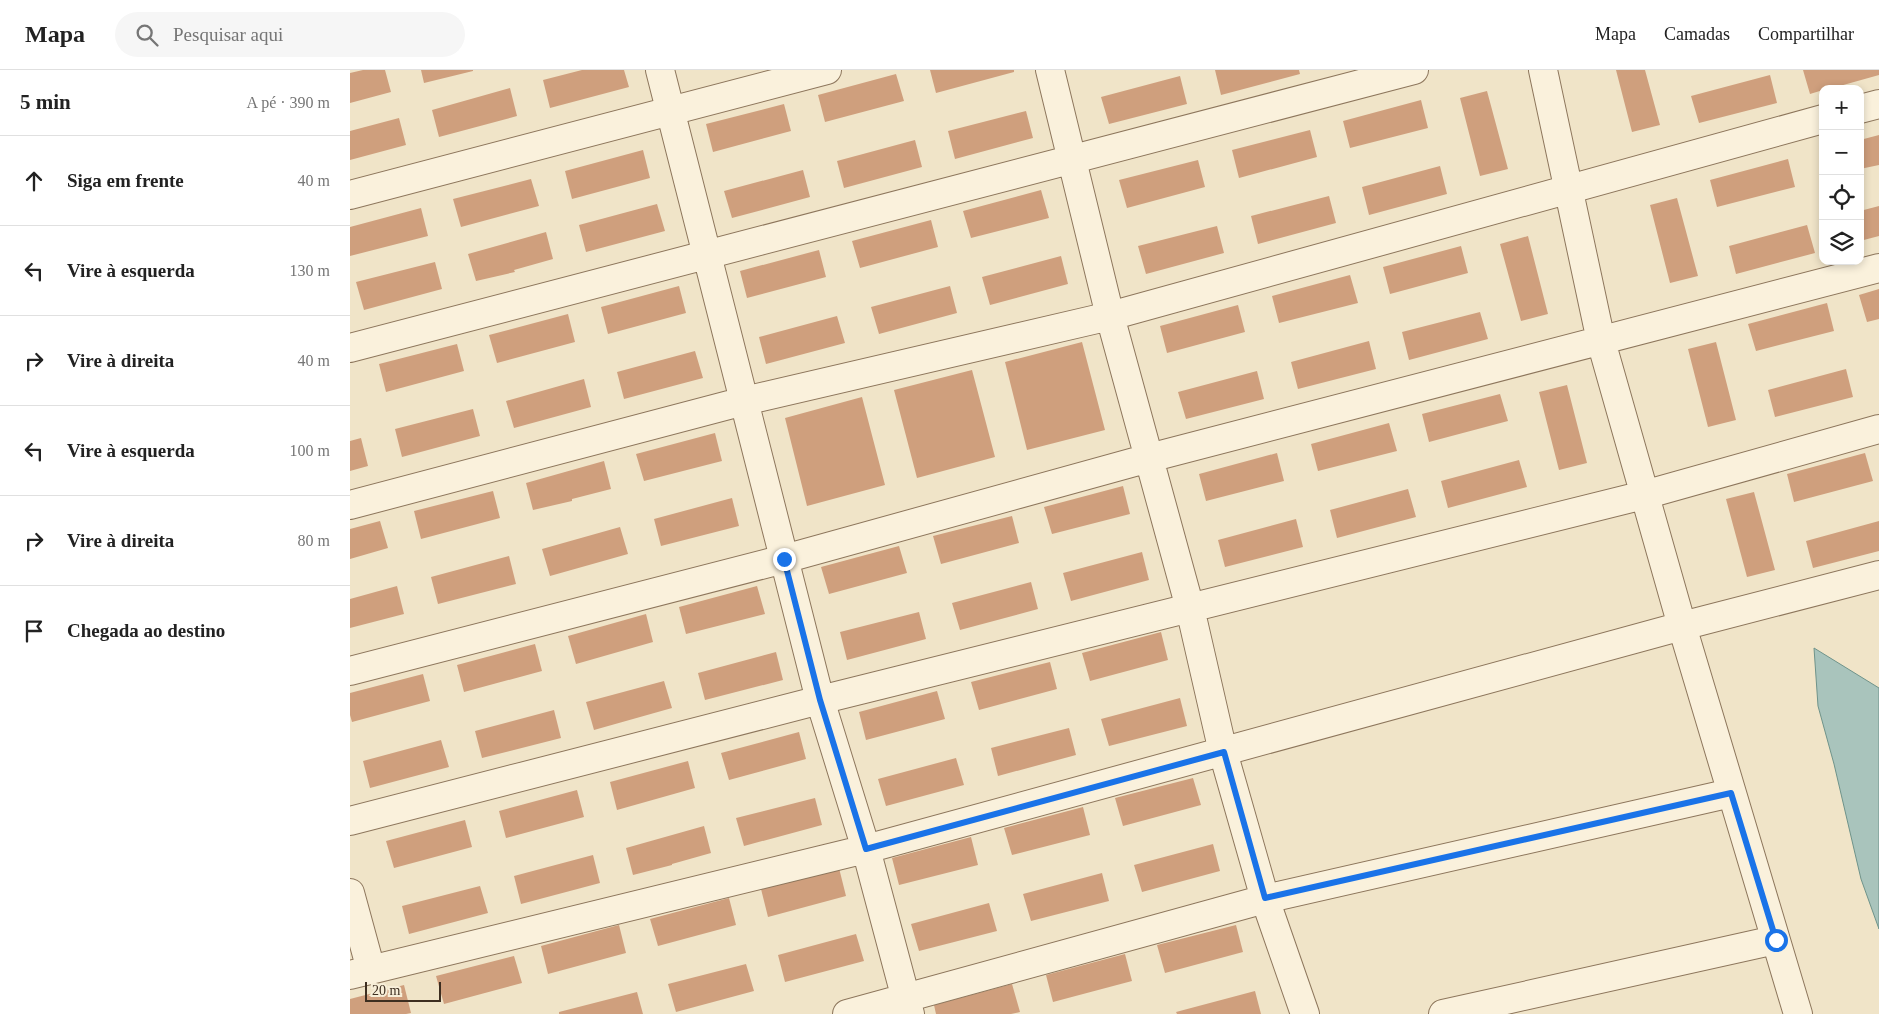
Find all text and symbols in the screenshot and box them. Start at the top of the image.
search box [115,12,465,57]
text: Mapa [25,21,85,47]
icon: search [133,21,161,49]
text: Pesquisar aqui [173,24,283,45]
text: Mapa [1595,24,1636,44]
text: Camadas [1664,24,1730,44]
text: Compartilhar [1758,24,1854,44]
map controls [1819,85,1864,265]
button: + [1819,85,1864,130]
text: 5 min [20,90,71,114]
text: A pé · 390 m [246,94,330,111]
button: − [1819,130,1864,175]
icon: ahead [20,167,48,195]
text: Siga em frente [67,170,184,191]
text: 40 m [298,172,330,189]
button: locate [1819,175,1864,220]
button: layers [1819,220,1864,265]
icon: left [20,257,48,285]
text: Vire à esquerda [67,260,195,281]
text: 130 m [290,262,330,279]
icon: right [20,347,48,375]
text: Vire à direita [67,350,174,371]
text: 40 m [298,352,330,369]
icon: left [20,437,48,465]
text: Vire à esquerda [67,440,195,461]
text: 100 m [290,442,330,459]
icon: right [20,527,48,555]
text: Vire à direita [67,530,174,551]
text: 80 m [298,532,330,549]
route end [773,548,796,571]
icon: arrive [20,617,48,645]
text: Chegada ao destino [67,620,225,641]
route start [1765,929,1788,952]
scale bar [365,979,441,1002]
text: 20 m [372,983,400,998]

